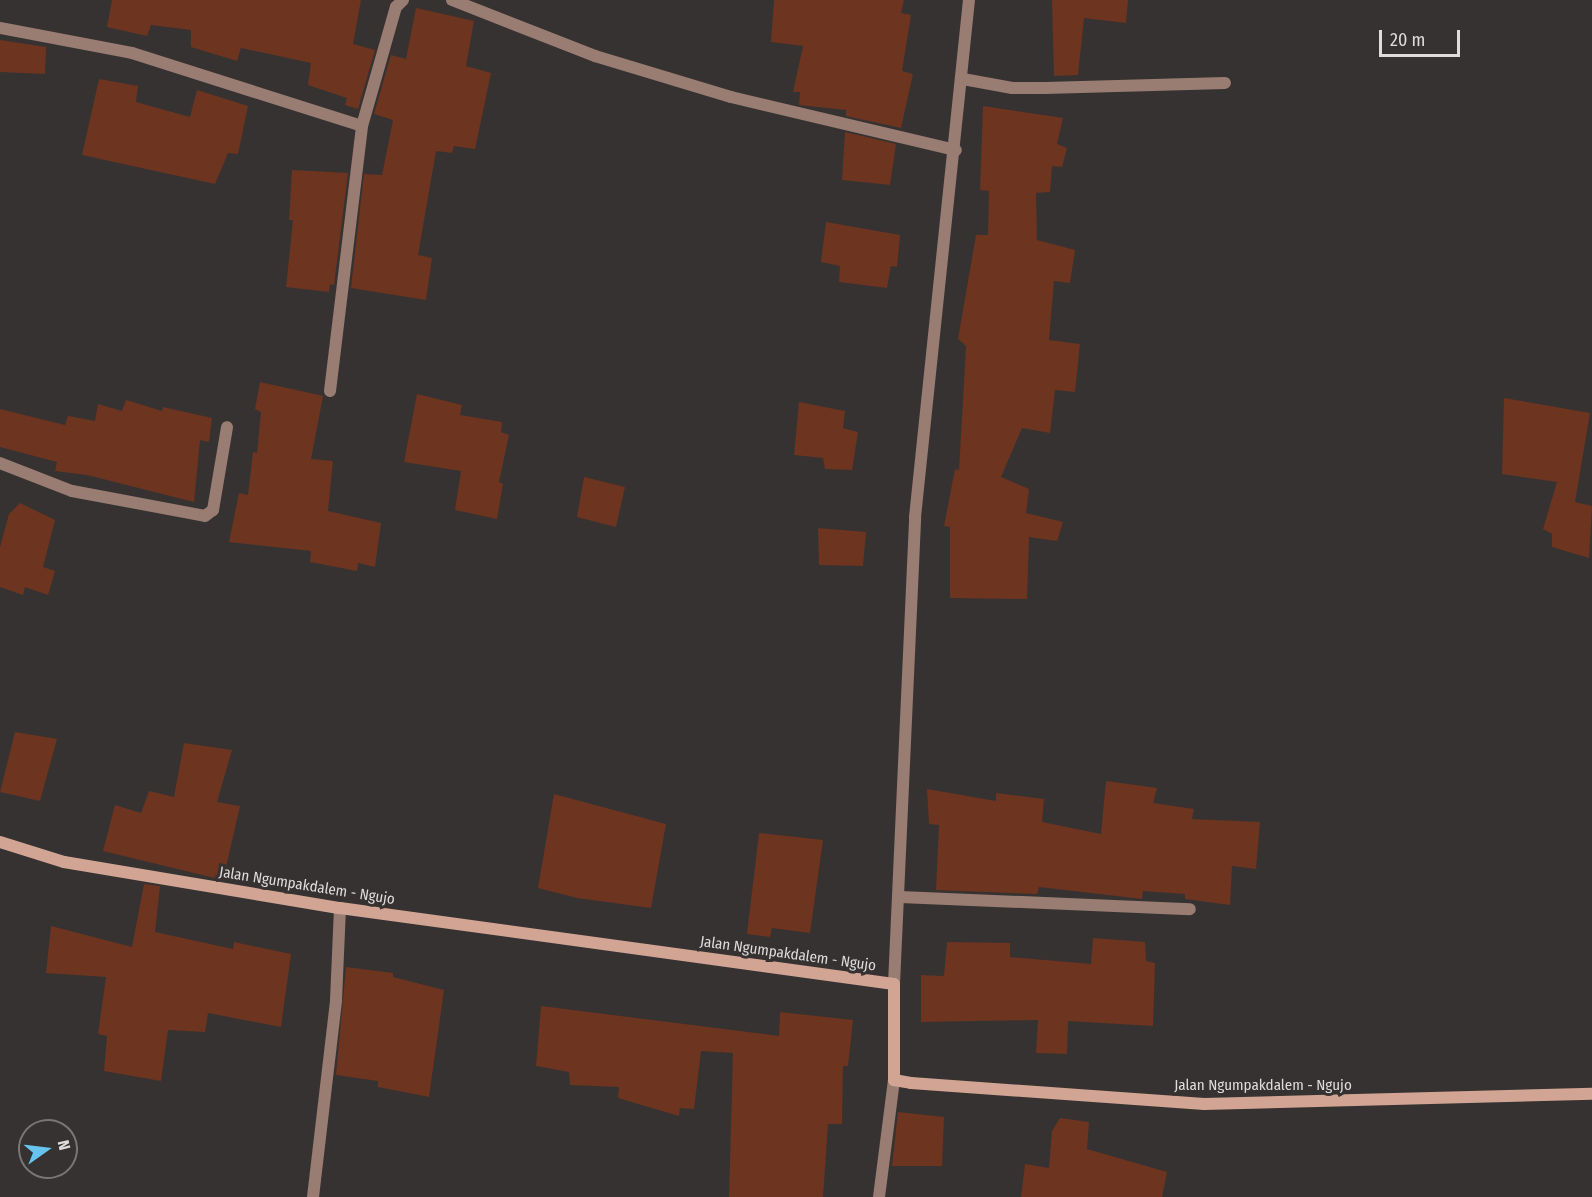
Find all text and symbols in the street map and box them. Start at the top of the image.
scale bar [1382,18,1463,56]
text: 20 m [1390,29,1425,51]
street label: Jalan Ngumpakdalem - Ngujo [218,863,396,909]
street label: Jalan Ngumpakdalem - Ngujo [699,933,877,975]
street label: Jalan Ngumpakdalem - Ngujo [1174,1077,1352,1095]
north arrow [18,1119,78,1179]
text: N [54,1138,74,1152]

